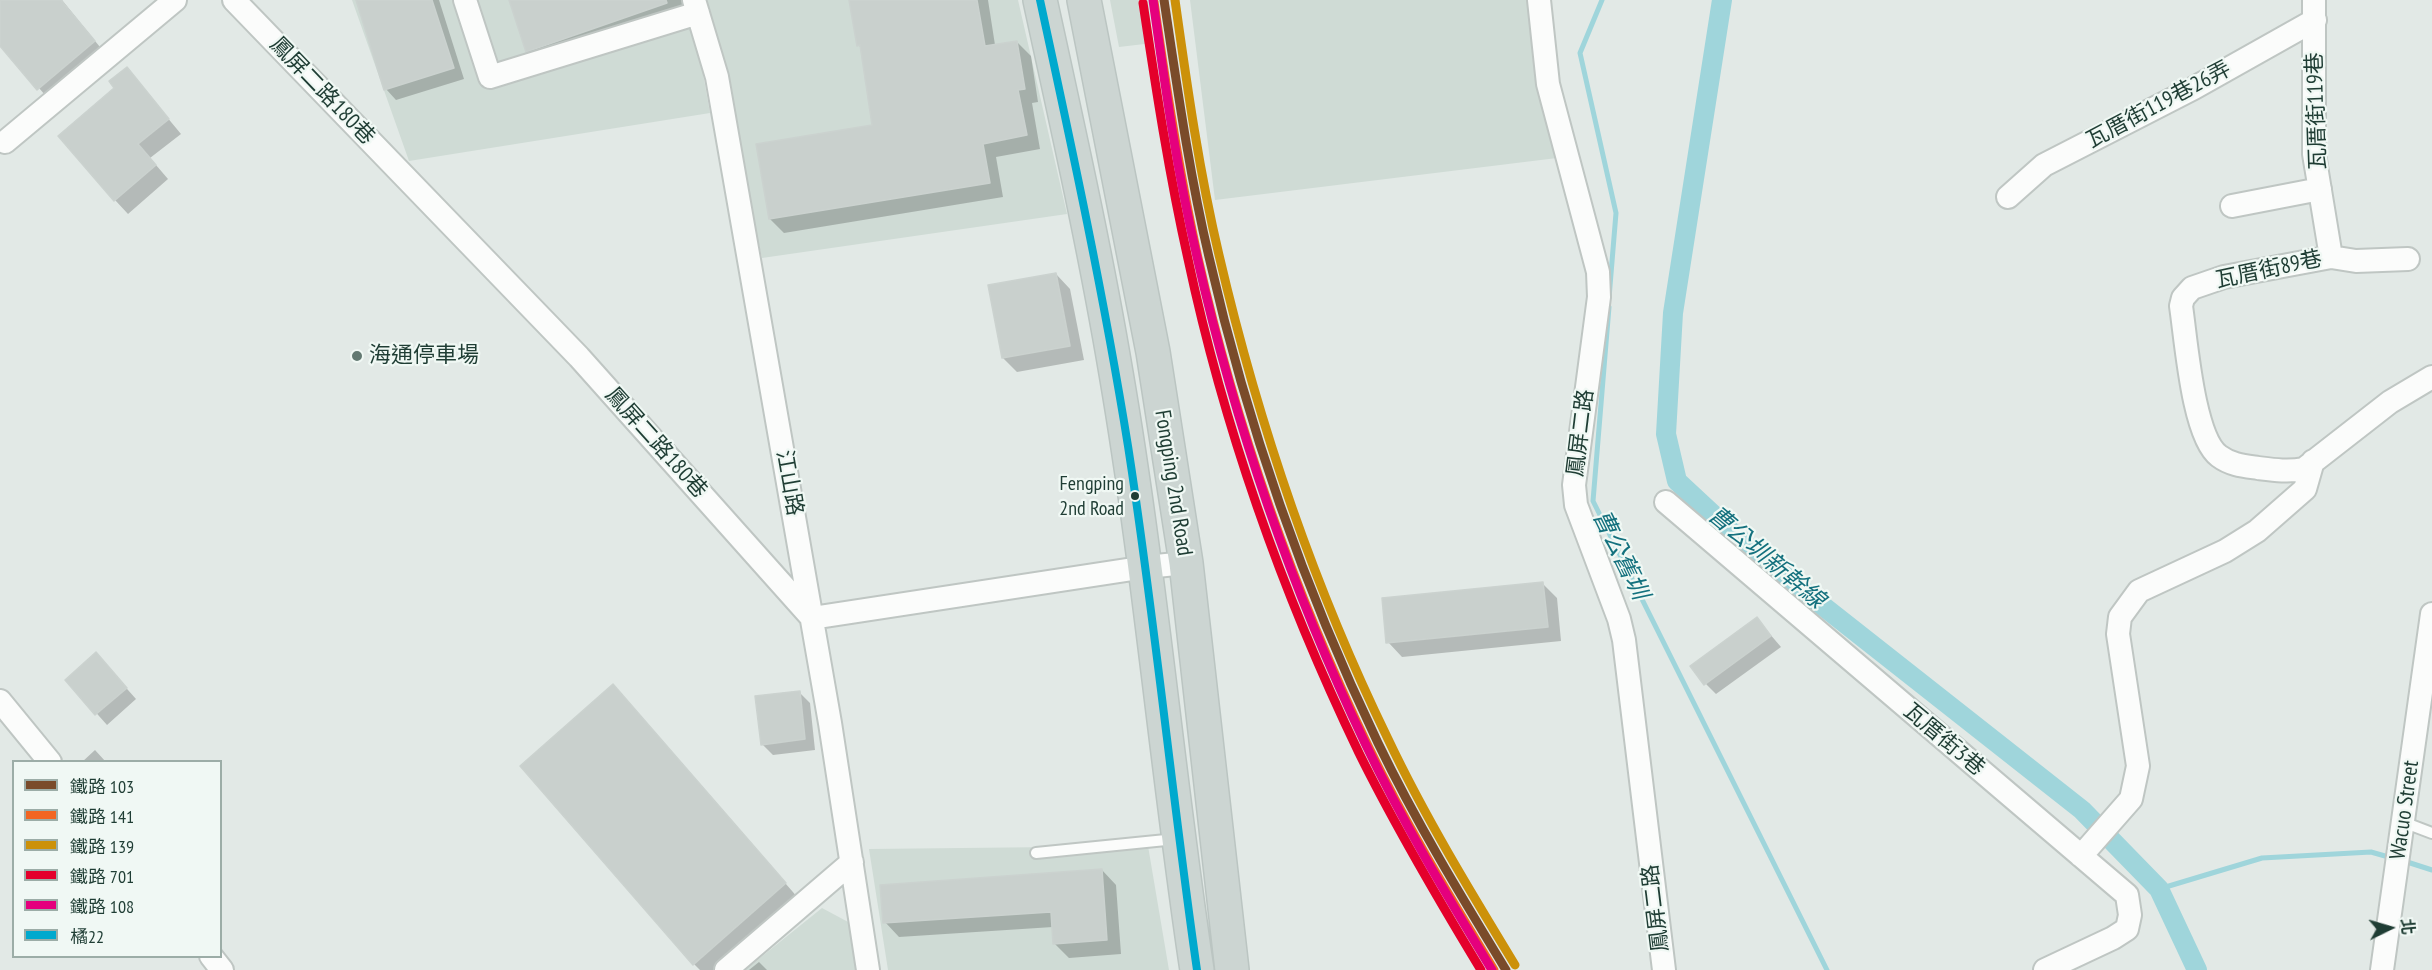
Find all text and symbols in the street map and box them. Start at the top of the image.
street label: 鳳屏二路180巷 [264,32,380,150]
street label: 瓦厝街119巷 [2302,52,2332,170]
street label: 瓦厝街119巷26弄 [2082,56,2236,154]
street label: 瓦厝街89巷 [2214,246,2324,294]
place label: 海通停車場 [369,343,479,369]
marker: 海通停車場 [350,349,364,363]
street label: 鳳屏二路180巷 [599,382,713,504]
street label: 鳳屏二路 [1563,388,1599,478]
street label: Fongping 2nd Road [1148,408,1198,558]
street label: 江山路 [770,448,808,518]
place label: Fengping 2nd Road [1059,472,1124,519]
marker: Fengping 2nd Road [1129,490,1141,502]
water label: 曹公圳新幹線 [1702,501,1830,615]
water label: 曹公舊圳 [1586,506,1654,604]
street label: 瓦厝街3巷 [1898,698,1990,782]
street label: Wacuo Street [2385,759,2425,861]
legend [12,760,222,958]
text: 鐵路 103 [70,775,134,798]
text: 鐵路 141 [70,805,134,828]
text: 鐵路 139 [70,835,134,858]
street label: 鳳屏二路 [1638,863,1674,953]
text: 鐵路 701 [70,865,134,888]
text: 鐵路 108 [70,895,134,918]
north arrow [2360,898,2420,958]
text: 北 [2397,918,2419,935]
text: 橘22 [70,925,104,948]

